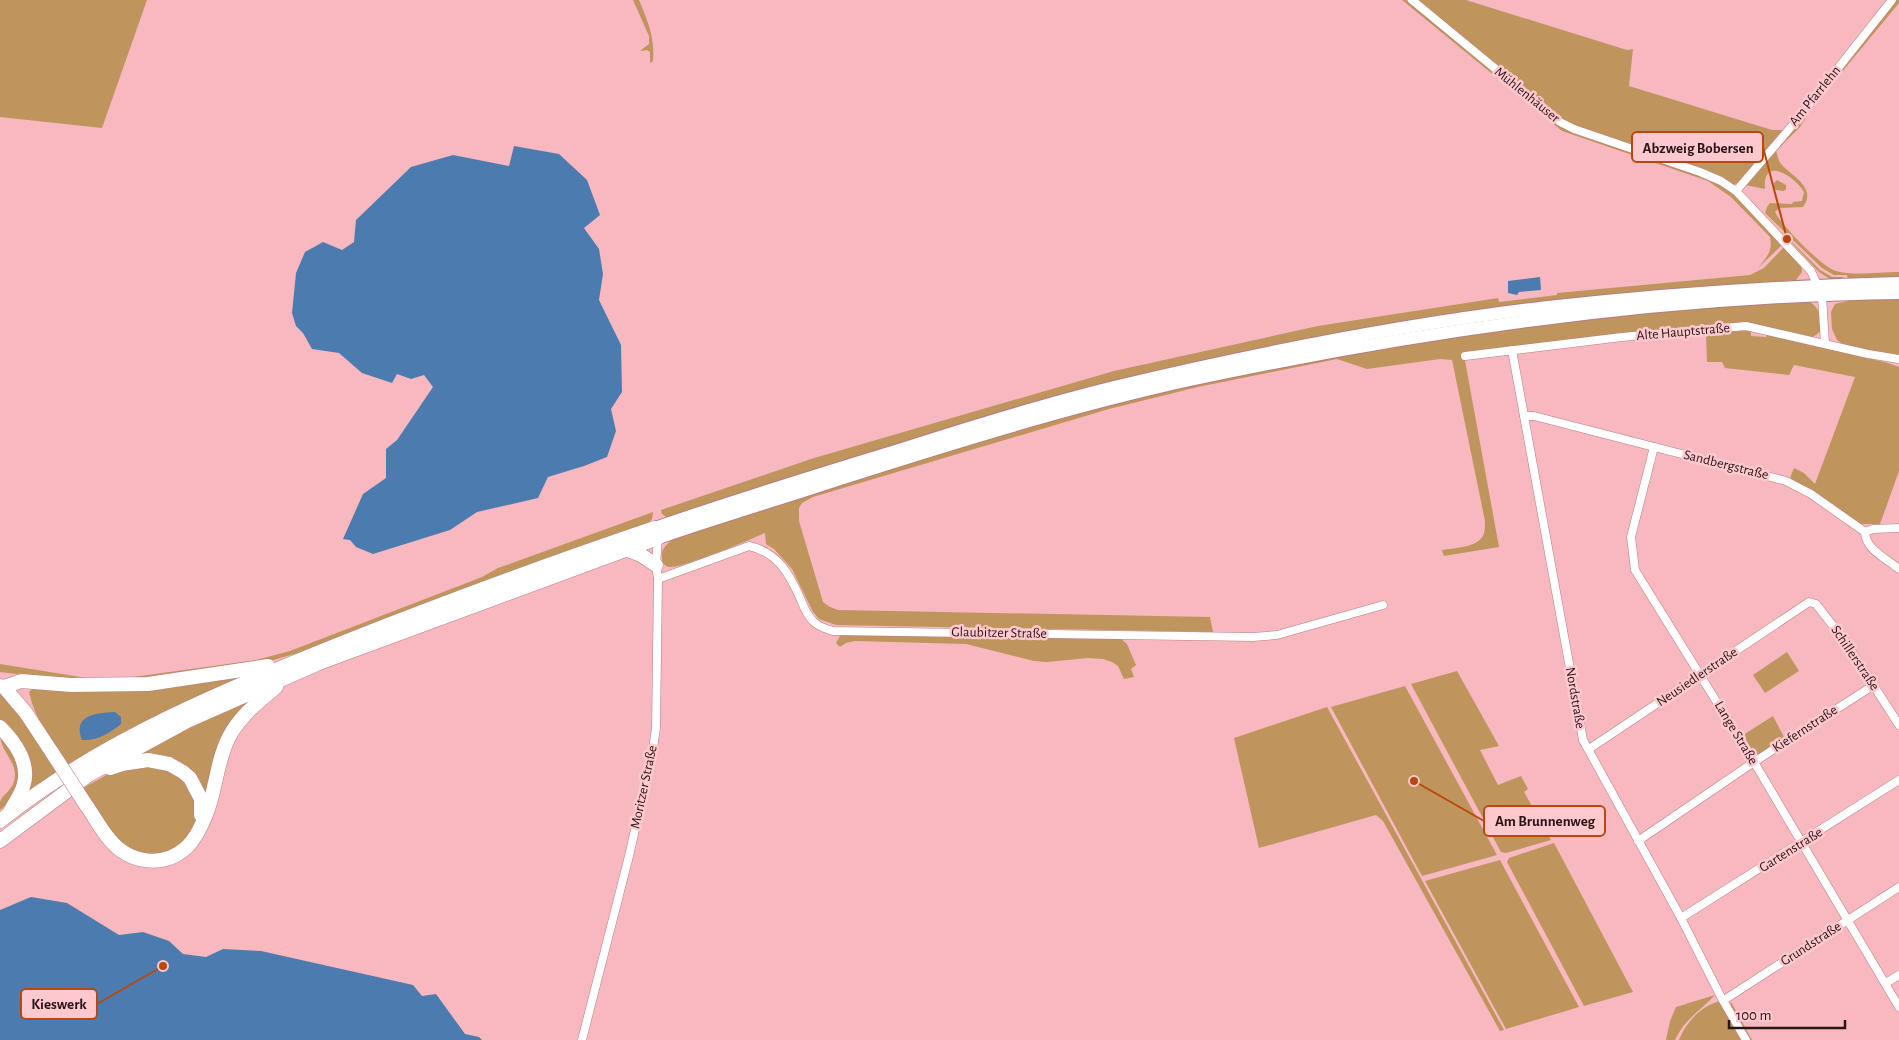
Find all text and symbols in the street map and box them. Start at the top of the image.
street label: Am Pfarrlehn [1787,63,1843,129]
street label: Mühlenhäuser [1492,65,1563,126]
callout: Abzweig Bobersen [1632,132,1763,162]
text: Abzweig Bobersen [1642,141,1754,156]
street label: Alte Hauptstraße [1636,321,1730,343]
street label: Sandbergstraße [1682,448,1770,482]
street label: Schillerstraße [1828,623,1882,693]
street label: Glaubitzer Straße [951,625,1047,641]
street label: Neusiedlerstraße [1654,645,1740,709]
street label: Nordstraße [1563,666,1587,730]
street label: Lange Straße [1712,699,1760,767]
street label: Kiefernstraße [1770,703,1840,755]
street label: Moritzer Straße [628,744,660,830]
callout: Am Brunnenweg [1484,806,1605,836]
text: Am Brunnenweg [1495,814,1596,829]
street label: Gartenstraße [1757,825,1825,875]
street label: Grundstraße [1778,919,1844,969]
callout: Kieswerk [21,989,97,1019]
text: Kieswerk [31,997,87,1012]
scale bar [1729,998,1845,1030]
text: 100 m [1736,1008,1771,1023]

